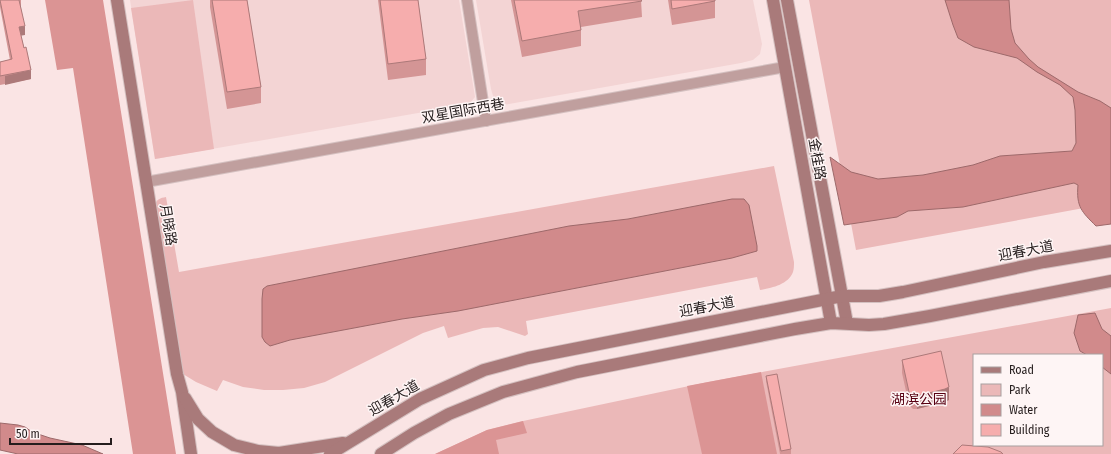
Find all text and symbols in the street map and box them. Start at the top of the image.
street label: 双星国际西巷 [420,95,506,127]
street label: 金桂路 [805,137,829,181]
street label: 月晓路 [156,203,180,247]
street label: 迎春大道 [997,237,1055,265]
street label: 迎春大道 [678,293,736,321]
legend [973,354,1103,446]
text: Road [1009,363,1034,377]
street label: 迎春大道 [366,377,422,419]
text: Park [1009,383,1031,397]
park label: 湖滨公园 [891,391,947,408]
text: Water [1009,403,1038,417]
scale bar [10,420,111,446]
text: Building [1009,423,1050,437]
text: 50 m [16,427,40,441]

